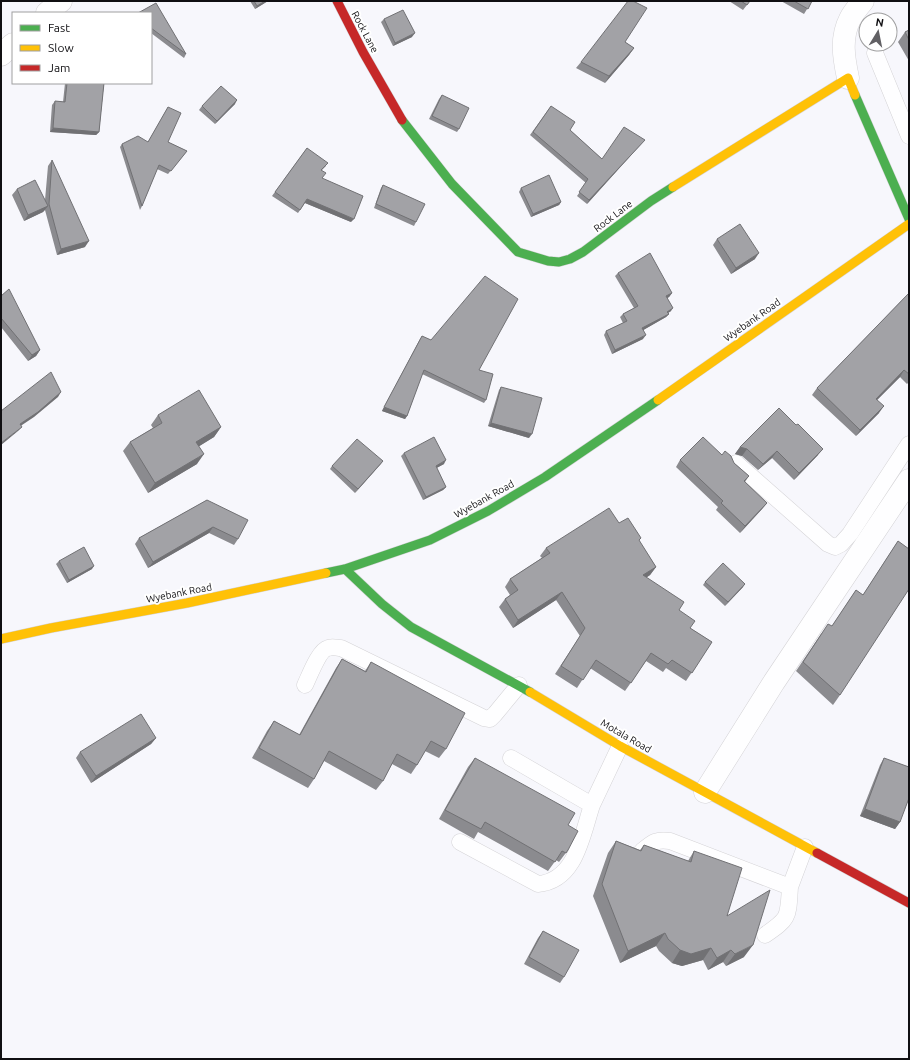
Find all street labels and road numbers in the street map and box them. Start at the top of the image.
street label: Rock Lane [349,9,381,55]
street label: Rock Lane [592,198,634,234]
street label: Wyebank Road [722,296,783,344]
street label: Wyebank Road [452,478,516,520]
street label: Wyebank Road [145,581,213,605]
street label: Motala Road [599,717,653,755]

